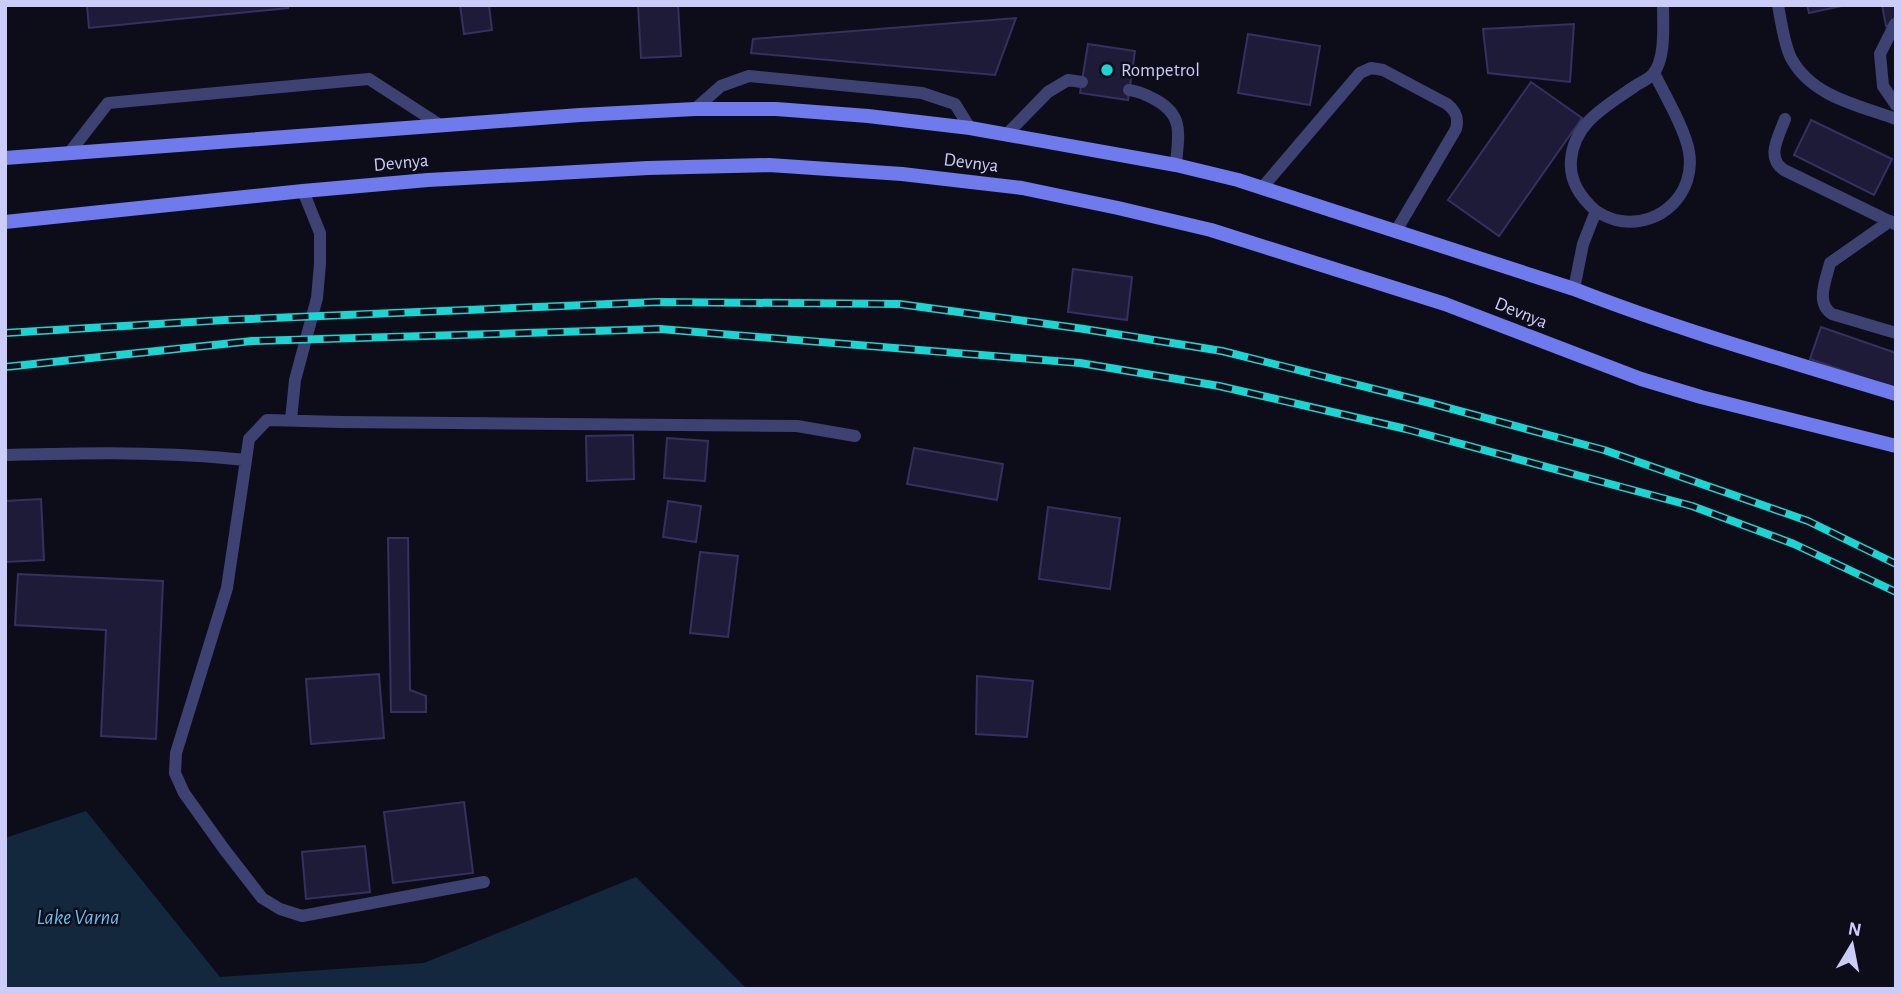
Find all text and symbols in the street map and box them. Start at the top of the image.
place label: Rompetrol [1121,61,1200,80]
marker: Rompetrol [1099,62,1115,78]
street label: Devnya [942,150,1000,176]
street label: Devnya [373,151,429,175]
street label: Devnya [1492,294,1550,332]
water label: Lake Varna [36,907,120,928]
north arrow [1817,910,1887,980]
text: N [1847,919,1863,940]

